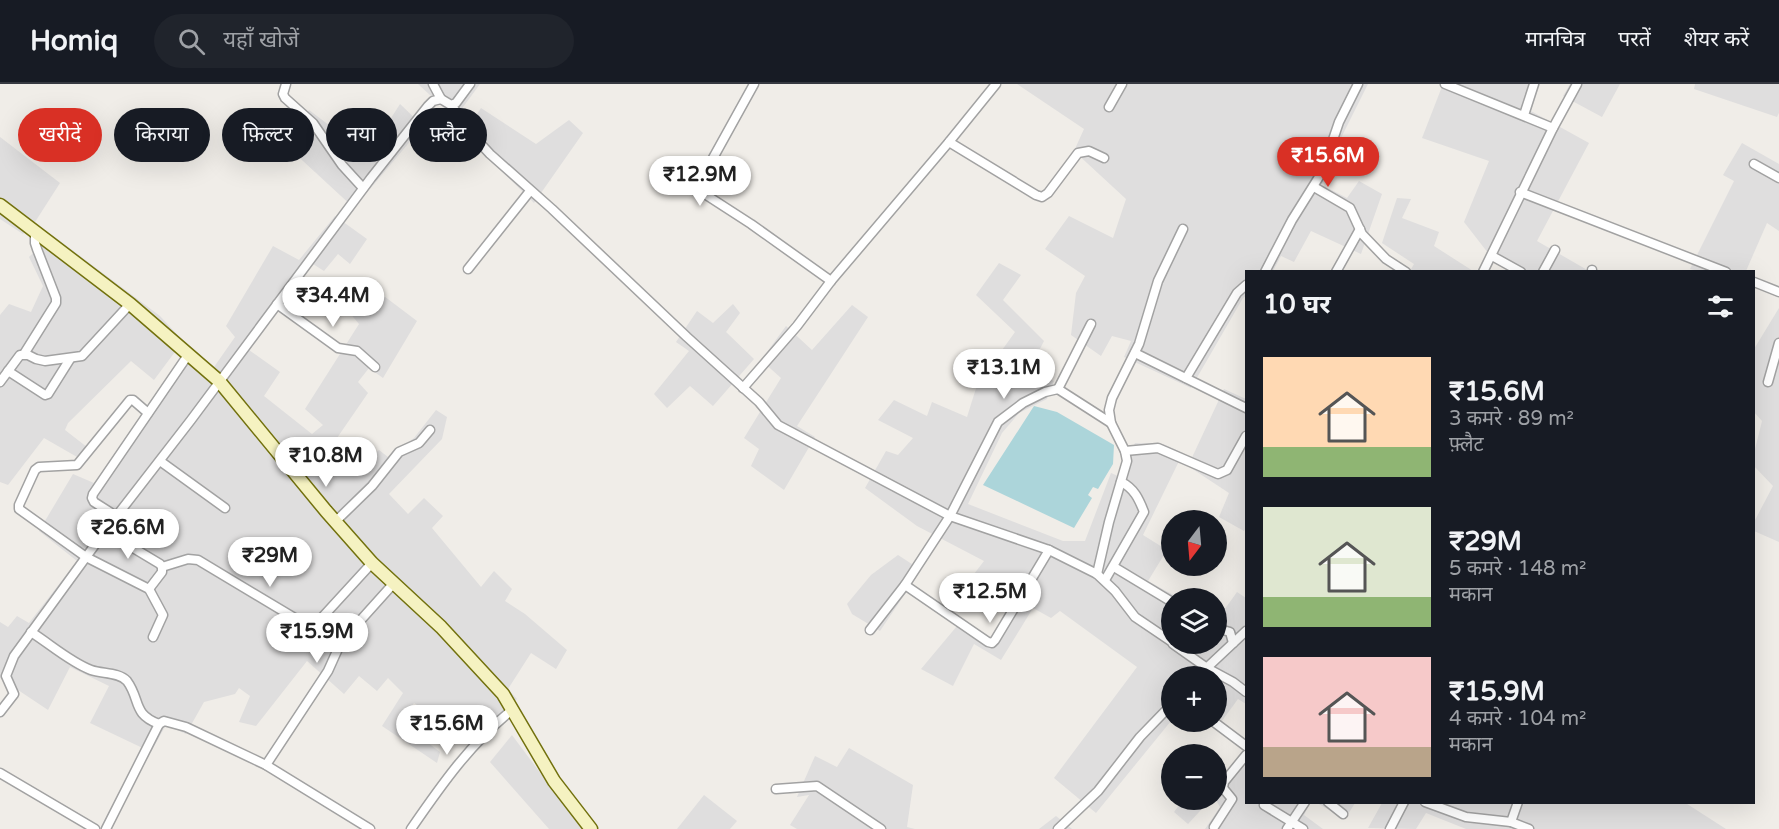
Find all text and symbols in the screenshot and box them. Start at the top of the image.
search box [154,14,574,68]
text: Homiq [30,24,118,58]
icon: search [175,25,208,58]
text: यहाँ खोजें [223,27,299,53]
text: मानचित्र [1525,27,1585,52]
text: परतें [1618,27,1651,52]
text: शेयर करें [1684,27,1749,52]
chip: खरीदें [18,108,102,162]
chip: किराया [114,108,210,162]
chip: फ़िल्टर [222,108,314,162]
chip: नया [326,108,397,162]
chip: फ़्लैट [409,108,487,162]
pin: ₹15.6M [1279,137,1377,188]
text: ₹15.6M [1291,144,1365,168]
pin: ₹12.9M [651,156,749,207]
text: ₹12.9M [663,163,737,187]
pin: ₹34.4M [284,277,382,328]
text: ₹34.4M [296,284,370,308]
text: 10 घर [1263,289,1331,320]
icon: filters [1704,290,1737,323]
pin: ₹13.1M [955,349,1053,400]
text: ₹13.1M [967,356,1041,380]
text: ₹15.6M [1449,376,1545,407]
icon: home [1311,381,1383,453]
text: 3 कमरे · 89 m² [1449,407,1574,431]
text: फ़्लैट [1449,433,1484,457]
pin: ₹10.8M [277,437,375,488]
text: ₹10.8M [289,444,363,468]
pin: ₹26.6M [79,509,177,560]
north arrow [1161,510,1227,576]
map controls [1161,510,1227,810]
text: ₹26.6M [91,516,165,540]
text: ₹29M [1449,526,1522,557]
icon: home [1311,531,1383,603]
pin: ₹29M [234,537,306,588]
text: ₹29M [242,544,298,568]
text: 5 कमरे · 148 m² [1449,557,1587,581]
pin: ₹12.5M [941,573,1039,624]
text: ₹12.5M [953,580,1027,604]
text: मकान [1449,583,1493,607]
button: layers [1161,588,1227,654]
pin: ₹15.9M [268,613,366,664]
text: ₹15.9M [280,620,354,644]
button: + [1161,666,1227,732]
text: ₹15.9M [1449,676,1545,707]
icon: home [1311,681,1383,753]
pin: ₹15.6M [398,705,496,756]
text: 4 कमरे · 104 m² [1449,707,1587,731]
text: ₹15.6M [410,712,484,736]
text: मकान [1449,733,1493,757]
button: − [1161,744,1227,810]

